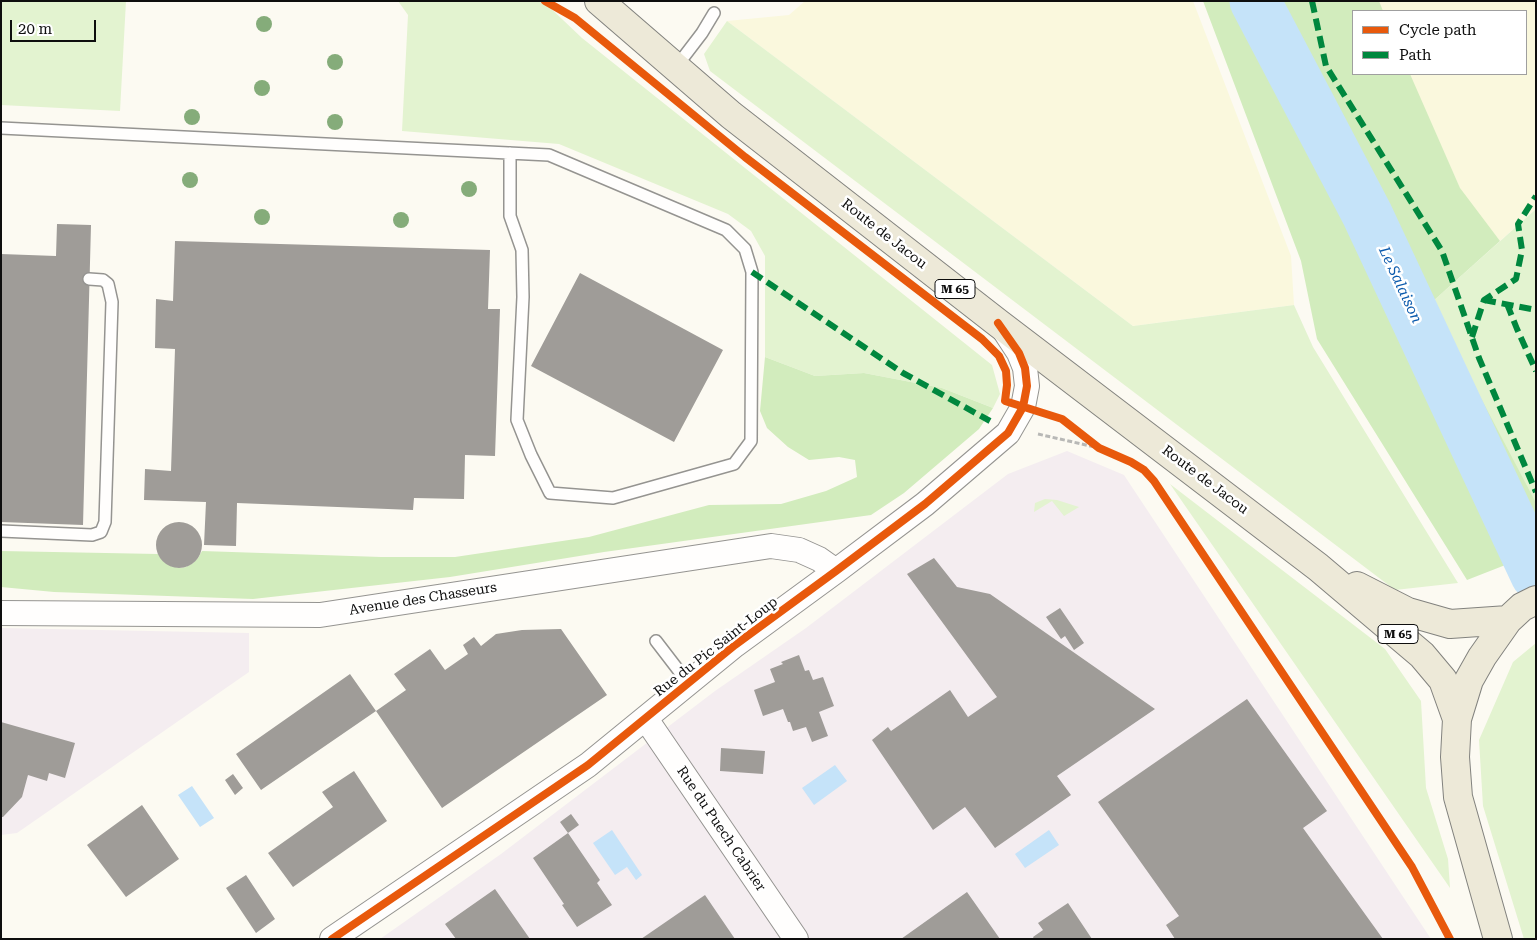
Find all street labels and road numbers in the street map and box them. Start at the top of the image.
street label: Route de Jacou [838,196,930,272]
road number: M 65 [935,280,975,298]
street label: Route de Jacou [1159,442,1251,518]
street label: Avenue des Chasseurs [348,579,498,619]
street label: Rue du Pic Saint-Loup [651,594,781,700]
road number: M 65 [1378,624,1418,644]
street label: Rue du Puech Cabrier [673,763,769,895]

